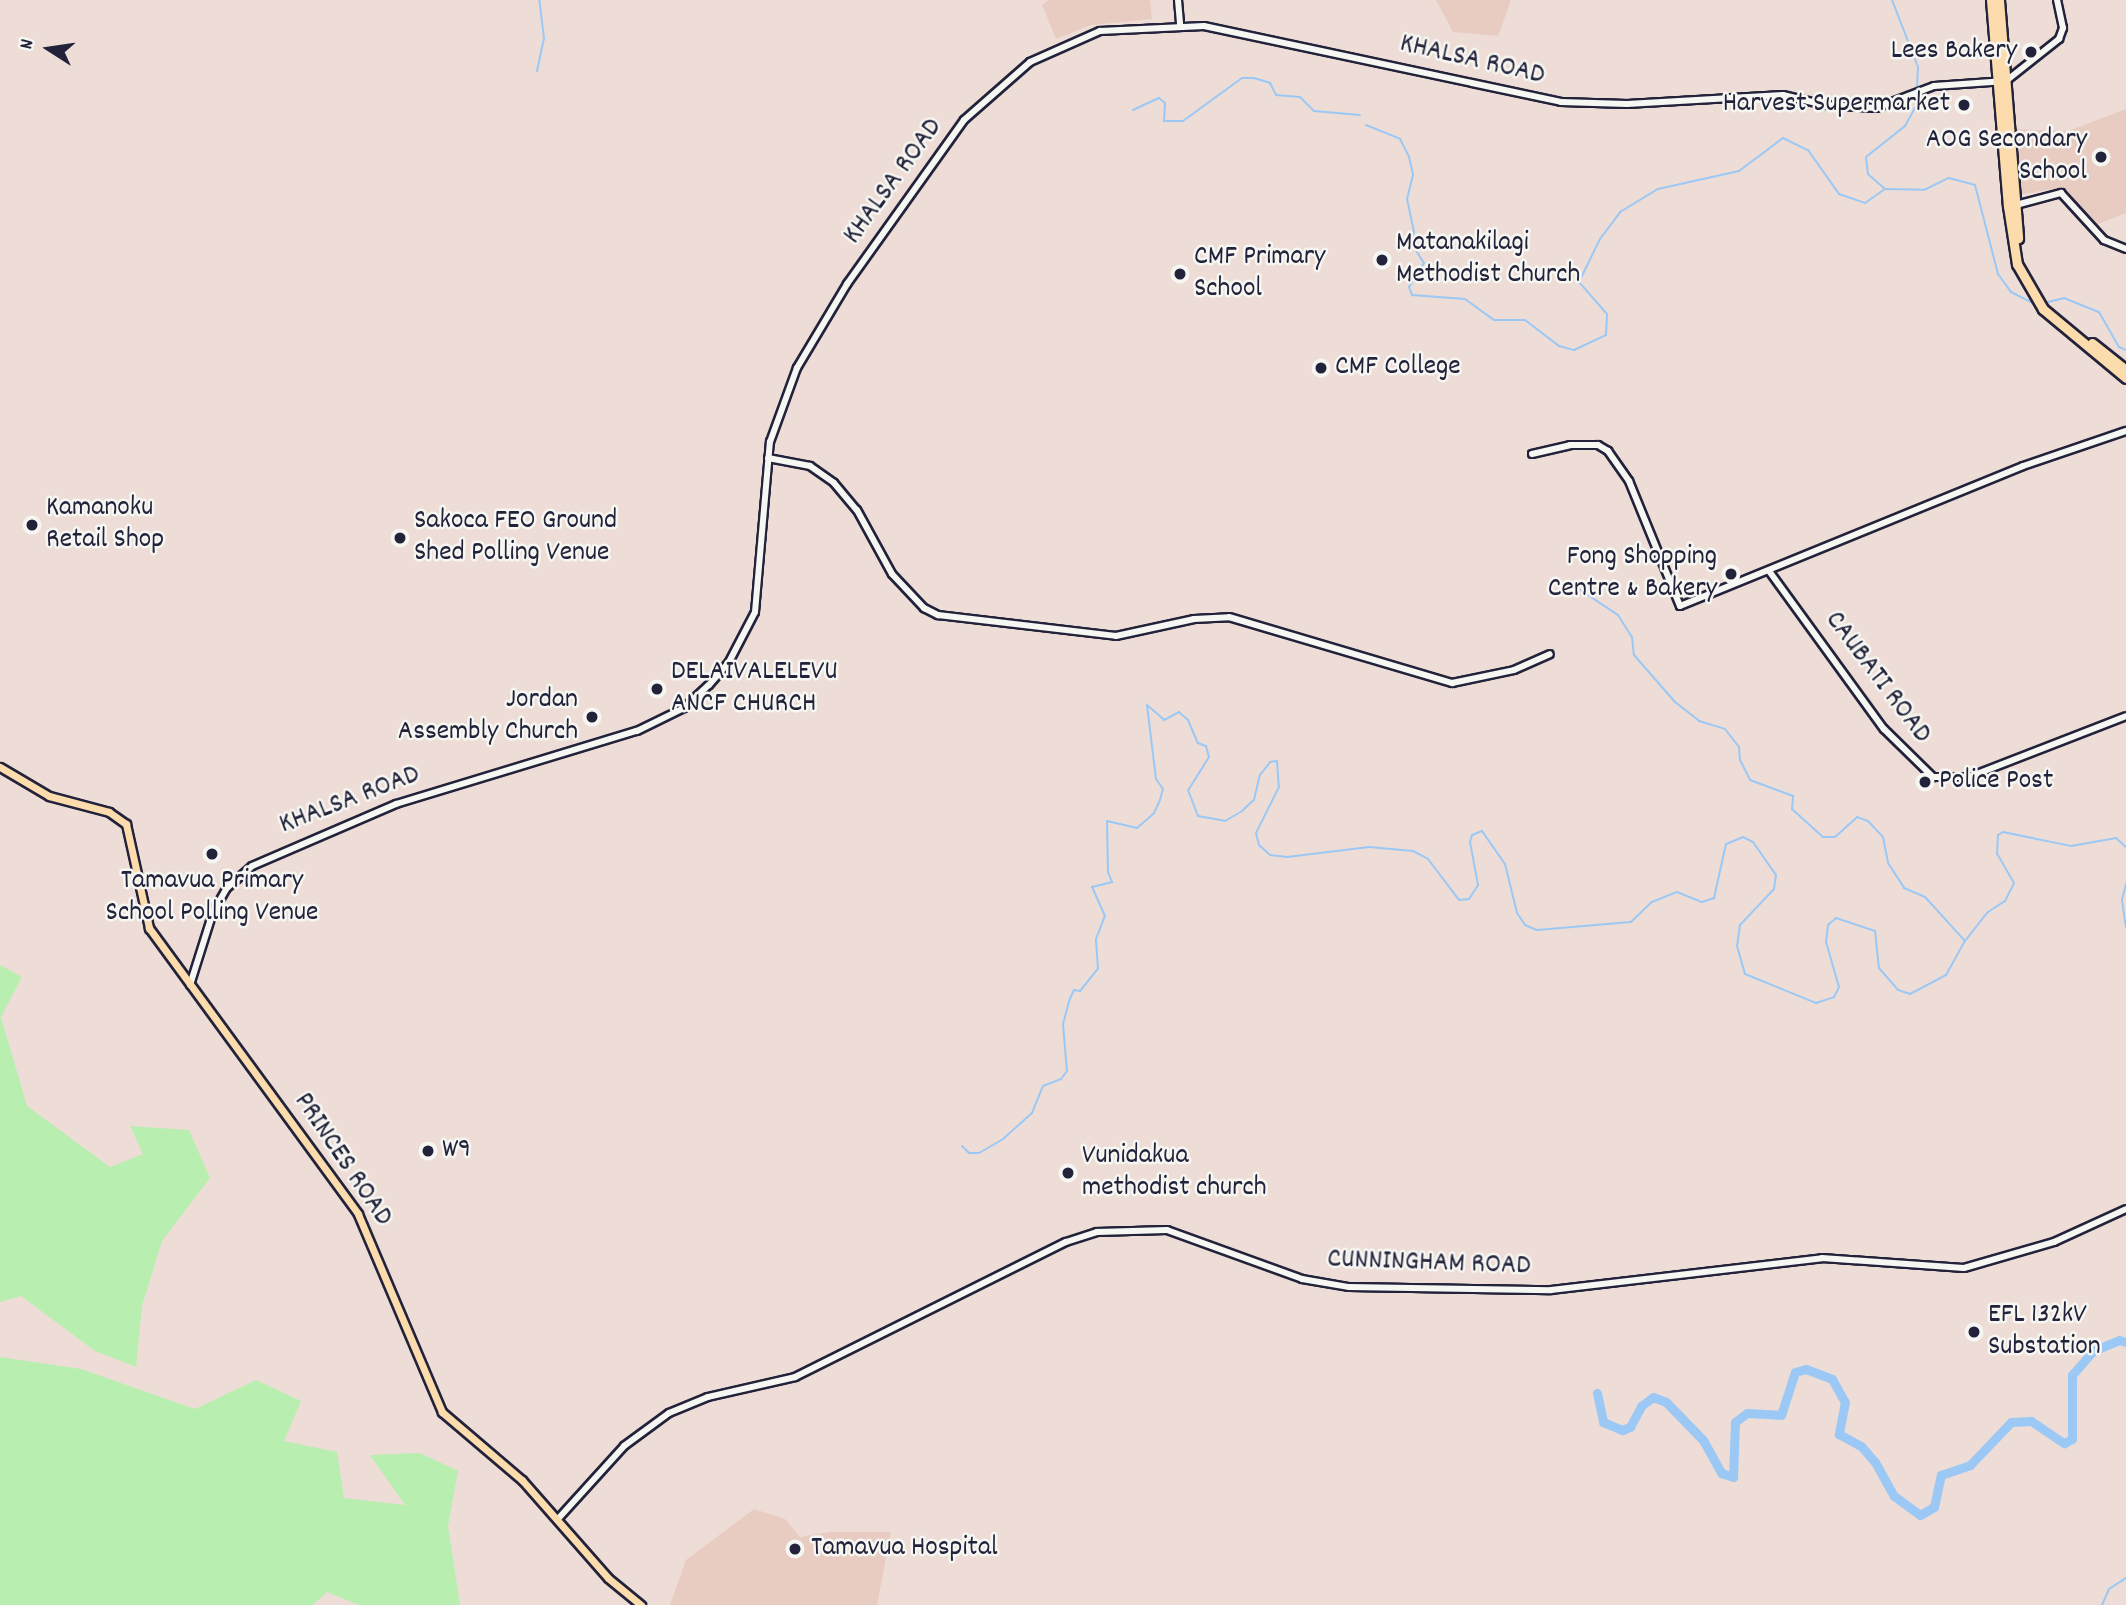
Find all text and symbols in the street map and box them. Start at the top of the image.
north arrow [14,14,84,84]
street label: KHALSA ROAD [1396,28,1548,94]
place label: Lees Bakery [1891,35,2017,69]
text: N [14,37,42,52]
marker: Lees Bakery [2023,44,2039,60]
place label: Harvest Supermarket [1723,88,1950,122]
marker: Harvest Supermarket [1956,97,1972,113]
street label: KHALSA ROAD [837,112,951,252]
place label: AOG Secondary School [1926,124,2087,190]
marker: AOG Secondary School [2093,149,2109,165]
place label: Matanakilagi Methodist Church [1396,227,1580,293]
place label: CMF Primary School [1194,241,1325,307]
marker: Matanakilagi Methodist Church [1374,252,1390,268]
marker: CMF Primary School [1172,266,1188,282]
place label: CMF College [1335,351,1461,385]
marker: CMF College [1313,360,1329,376]
place label: Kamanoku Retail Shop [46,492,164,558]
place label: Sakoca FEO Ground Shed Polling Venue [414,505,617,571]
marker: Kamanoku Retail Shop [24,517,40,533]
marker: Sakoca FEO Ground Shed Polling Venue [392,530,408,546]
place label: Fong Shopping Centre & Bakery [1548,541,1717,607]
marker: Fong Shopping Centre & Bakery [1723,566,1739,582]
street label: CAUBATI ROAD [1816,605,1938,751]
place label: DELAIVALELEVU ANCF CHURCH [671,656,838,722]
marker: DELAIVALELEVU ANCF CHURCH [649,681,665,697]
place label: Jordan Assembly Church [398,684,578,750]
marker: Jordan Assembly Church [584,709,600,725]
street label: KHALSA ROAD [275,759,425,843]
place label: Police Post [1939,765,2053,799]
marker: Police Post [1917,774,1933,790]
marker: Tamavua Primary School Polling Venue [204,846,220,862]
place label: Tamavua Primary School Polling Venue [106,865,318,931]
street label: PRINCES ROAD [285,1087,399,1233]
place label: W9 [442,1134,471,1168]
place label: Vunidakua methodist church [1082,1140,1267,1206]
marker: W9 [420,1143,436,1159]
marker: Vunidakua methodist church [1060,1165,1076,1181]
street label: CUNNINGHAM ROAD [1327,1244,1531,1284]
place label: EFL 132kV Substation [1988,1299,2101,1365]
marker: EFL 132kV Substation [1966,1324,1982,1340]
place label: Tamavua Hospital [811,1532,998,1566]
marker: Tamavua Hospital [785,1539,805,1559]

